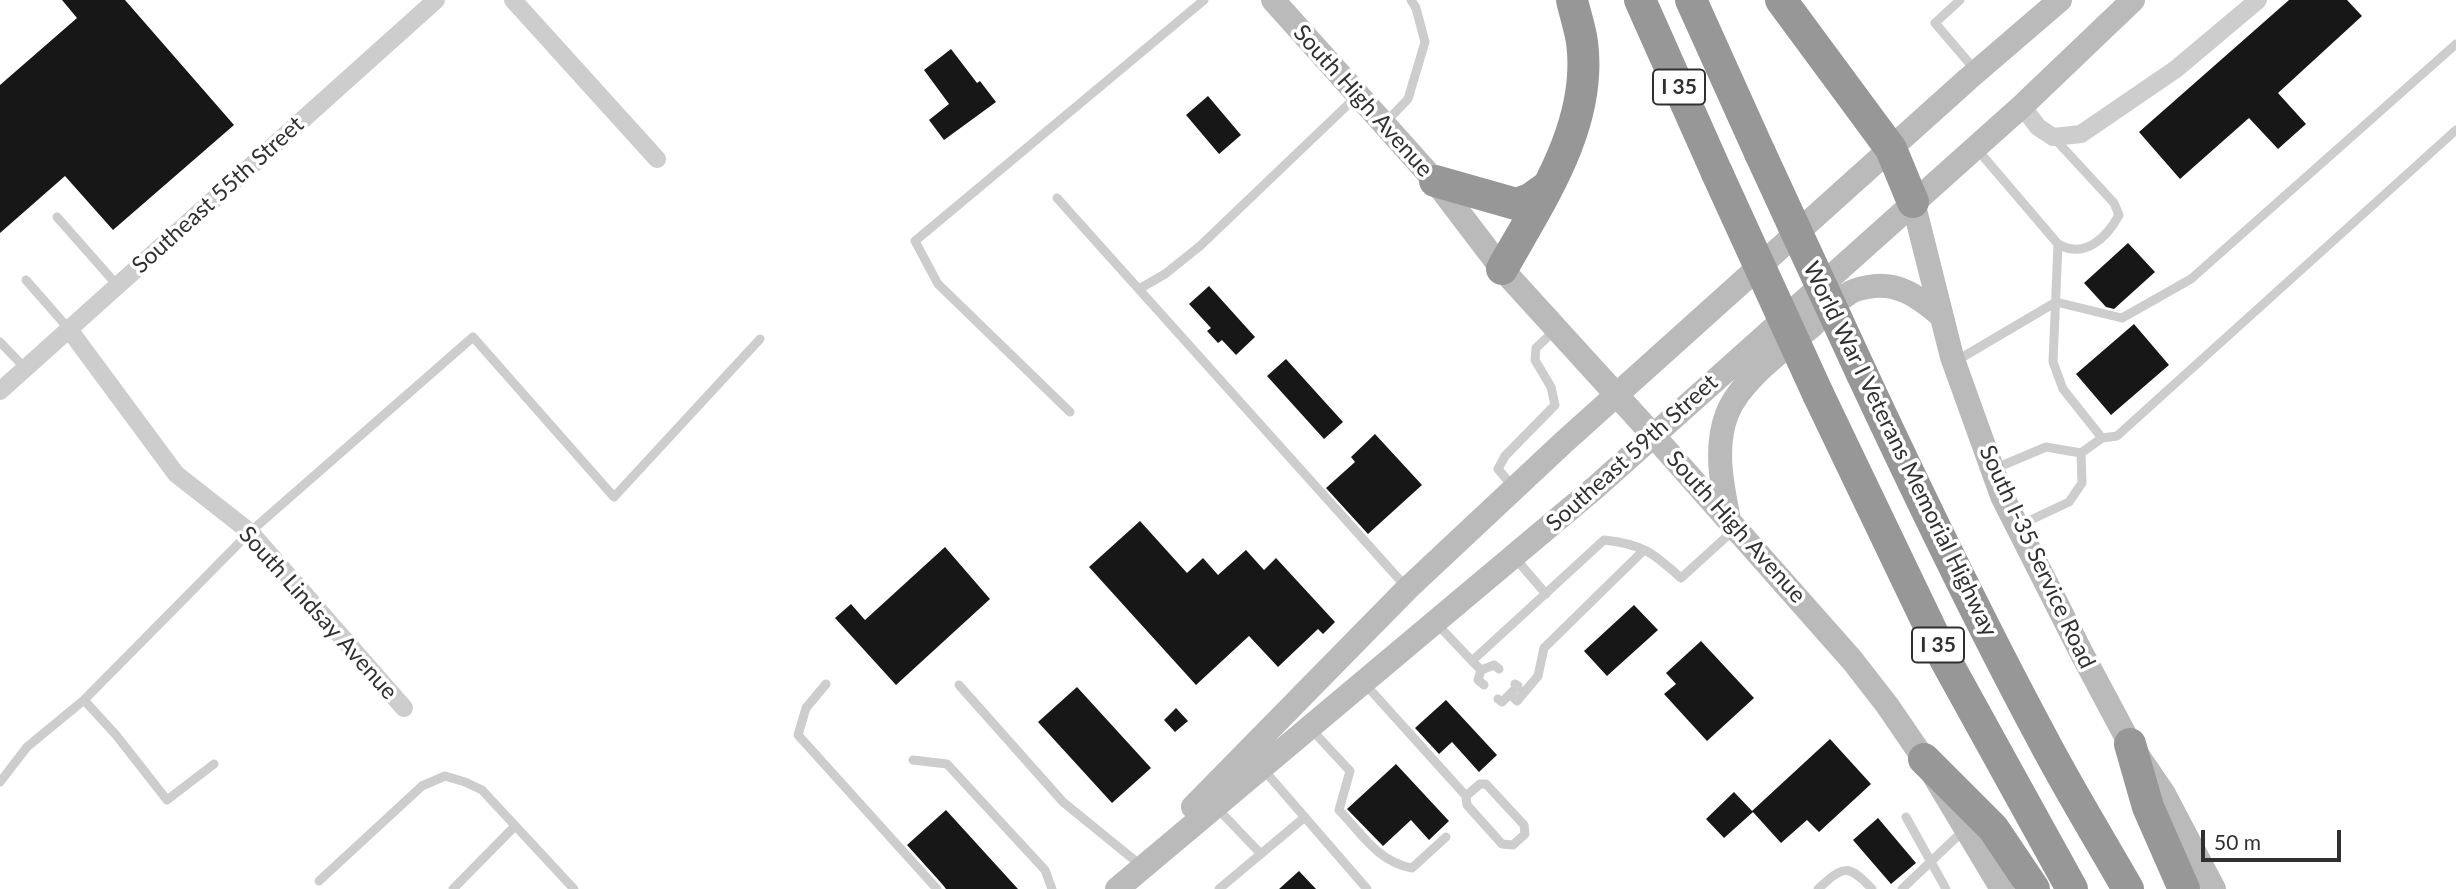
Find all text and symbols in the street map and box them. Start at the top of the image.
street label: South High Avenue [1288,19,1438,183]
road number: I 35 [1653,70,1705,104]
street label: Southeast 55th Street [127,111,309,279]
street label: World War I Veterans Memorial Highway [1797,257,2003,641]
street label: Southeast 59th Street [1541,369,1723,537]
street label: South I-35 Service Road [1973,441,2101,673]
street label: South High Avenue [1661,445,1811,609]
street label: South Lindsay Avenue [233,521,403,705]
road number: I 35 [1912,628,1964,662]
scale bar [2204,816,2344,860]
text: 50 m [2214,829,2261,854]

